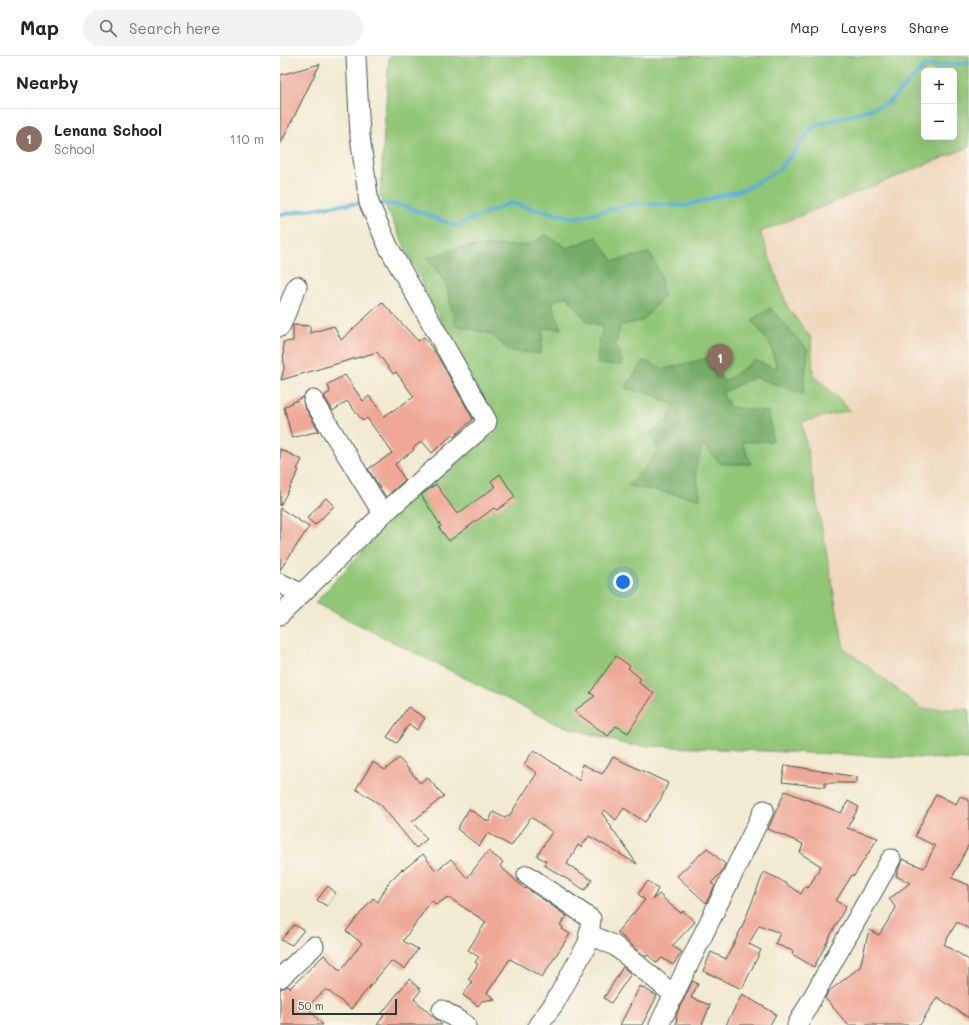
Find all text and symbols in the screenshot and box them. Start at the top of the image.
search box [83,10,363,46]
text: Map [20,15,59,40]
icon: search [97,17,119,39]
text: Search here [129,18,220,38]
text: Map [790,18,819,37]
text: Layers [841,18,887,37]
text: Share [909,18,949,37]
map controls [921,68,957,140]
button: + [921,68,957,104]
text: Nearby [16,71,78,93]
button: − [921,104,957,140]
text: Lenana School [54,120,162,140]
text: 1 [26,130,32,147]
text: 110 m [230,130,264,147]
text: School [54,140,95,157]
pin: 1 [707,344,733,377]
your location [613,572,633,592]
scale bar [292,997,397,1016]
text: 50 m [298,998,324,1013]

